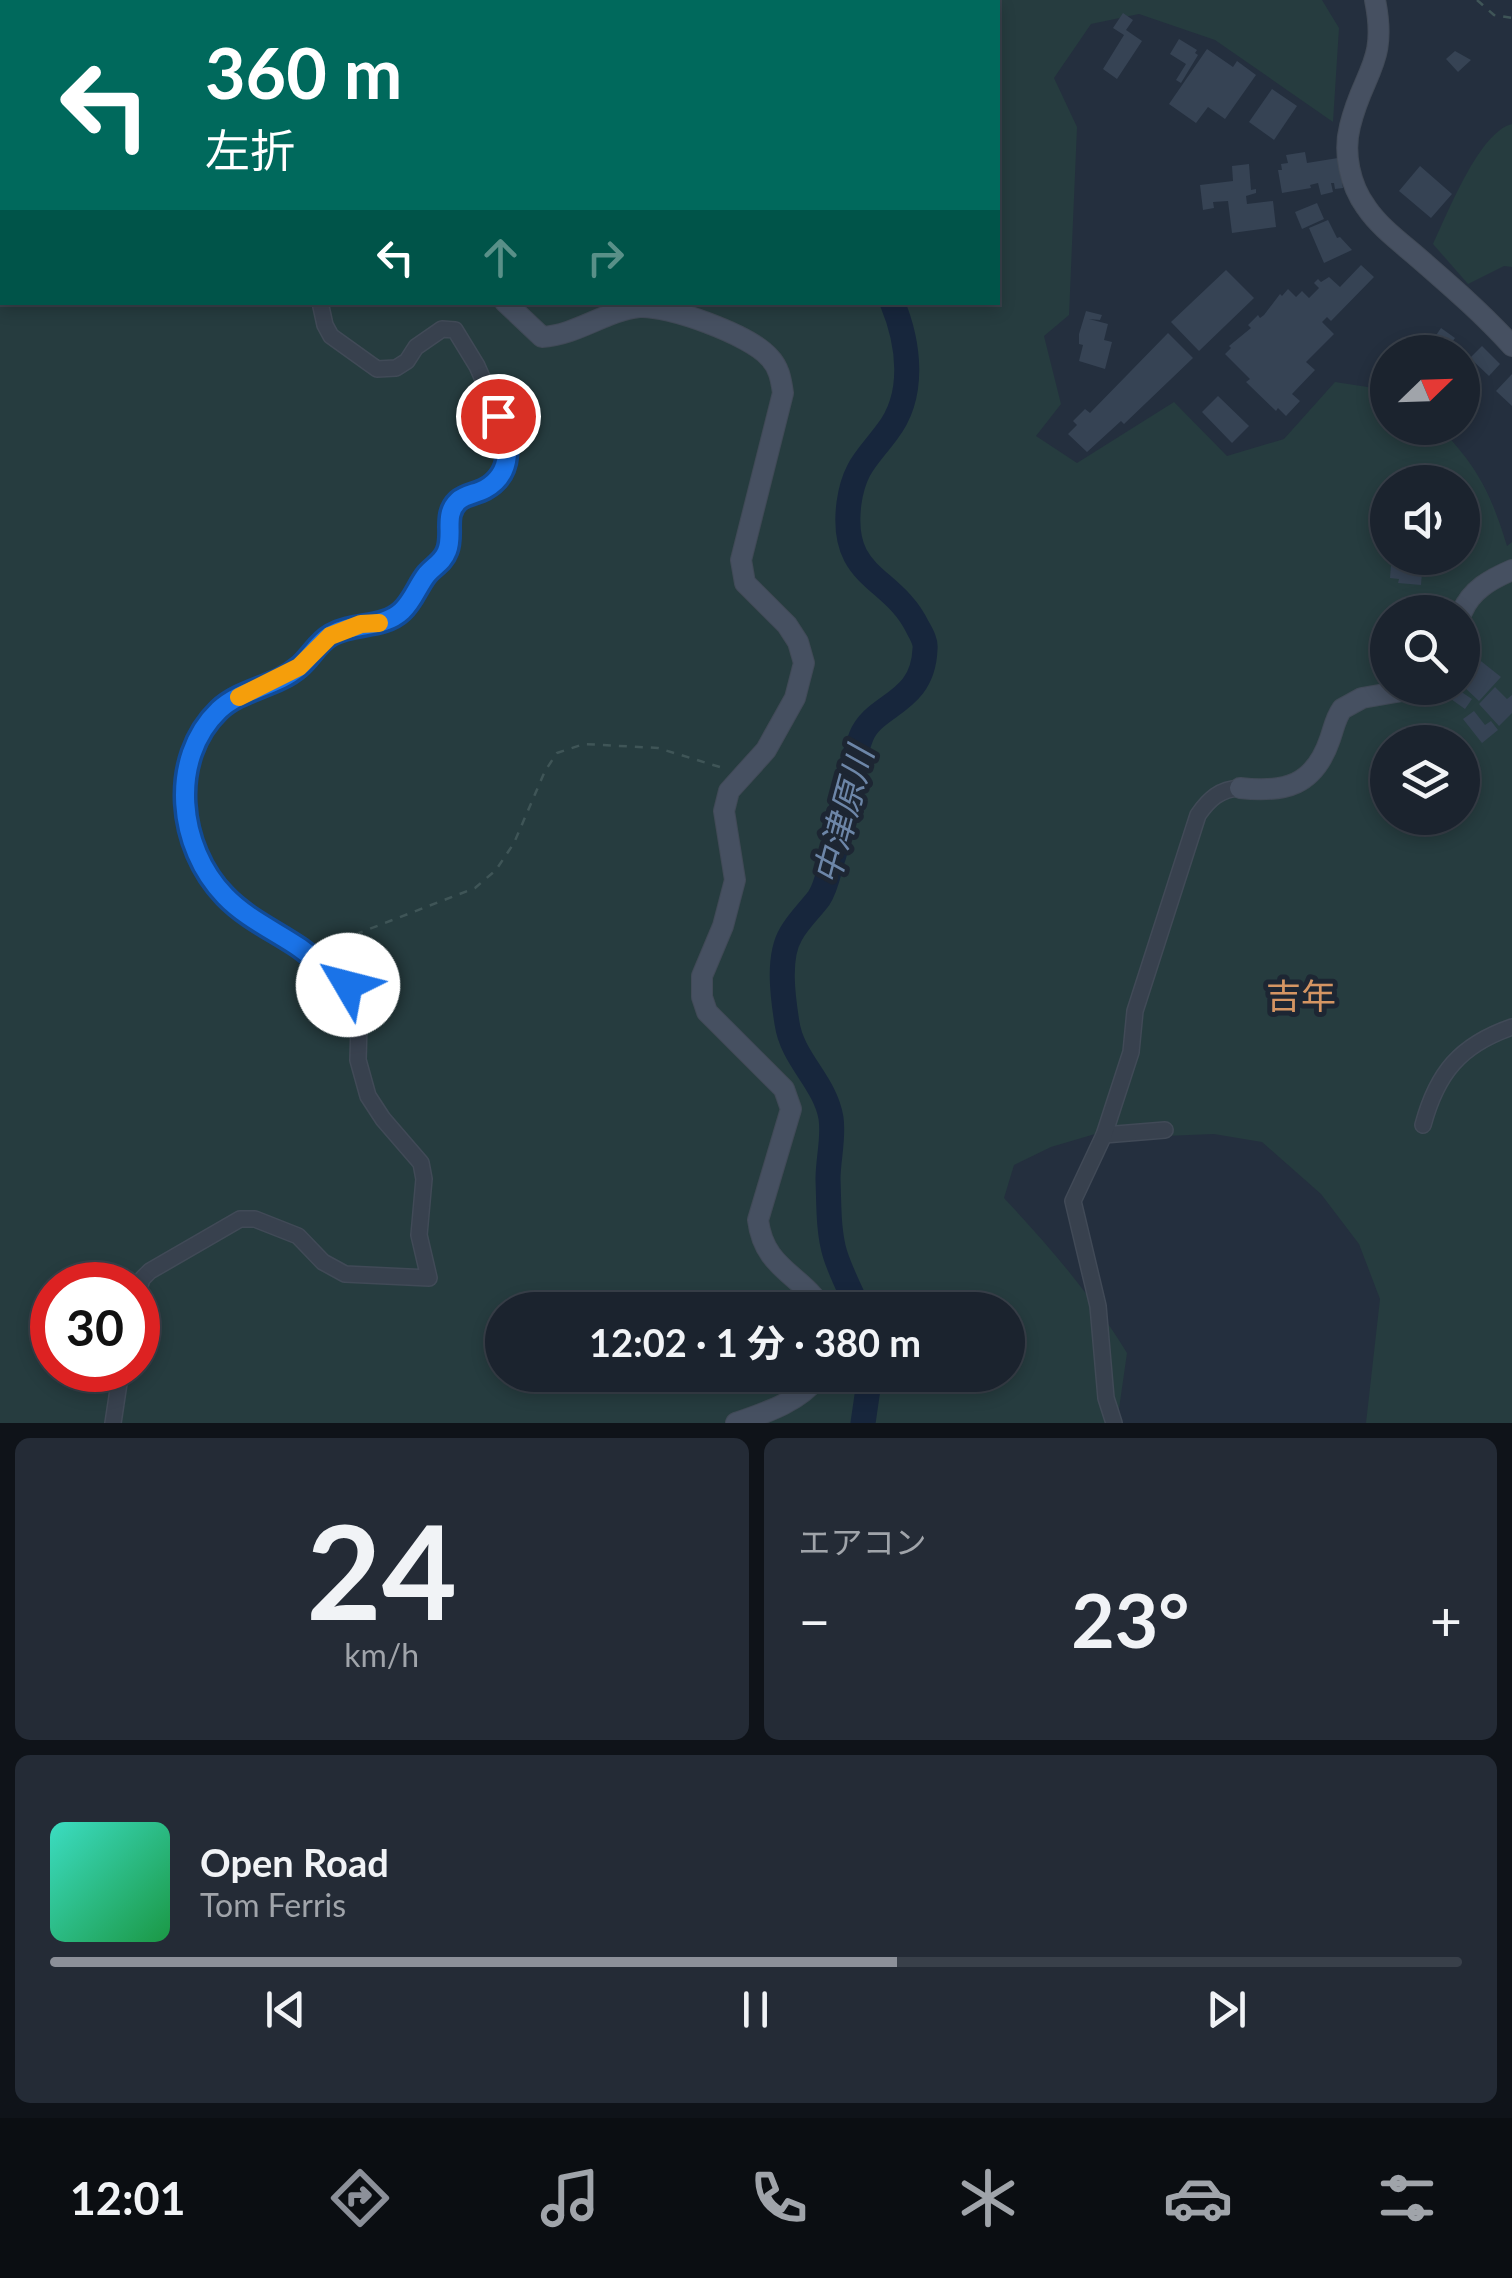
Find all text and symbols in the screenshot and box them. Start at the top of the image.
text: 360 m [205,30,402,114]
icon: left [40,40,170,170]
text: 左折 [205,123,295,177]
icon: left [368,230,423,285]
icon: ahead [473,230,528,285]
icon: right [578,230,633,285]
north arrow [1370,335,1480,445]
map controls [1370,335,1480,835]
pin [456,374,541,459]
icon: arrive [471,389,526,444]
button: sound [1370,465,1480,575]
button: search [1370,595,1480,705]
button: layers [1370,725,1480,835]
water label: 中津原川 [804,738,881,888]
position arrow [296,933,400,1037]
district label: 吉年 [1266,974,1336,1016]
speed limit sign: 30 [30,1262,160,1392]
text: 12:02 · 1 分 · 380 m [589,1319,921,1365]
text: 24 [306,1492,457,1648]
text: エアコン [799,1522,927,1561]
text: 23° [1071,1574,1189,1664]
text: − [799,1587,830,1653]
text: + [1430,1587,1462,1653]
text: km/h [344,1635,419,1674]
text: Open Road [200,1839,389,1885]
text: Tom Ferris [200,1885,346,1924]
icon: previous [258,1982,313,2037]
icon: pause [728,1982,783,2037]
icon: next [1199,1982,1254,2037]
icon: directions [325,2163,395,2233]
icon: music [535,2163,605,2233]
icon: phone [744,2163,814,2233]
icon: climate [953,2163,1023,2233]
icon: car [1163,2163,1233,2233]
icon: filters [1372,2163,1442,2233]
text: 12:01 [70,2171,186,2225]

